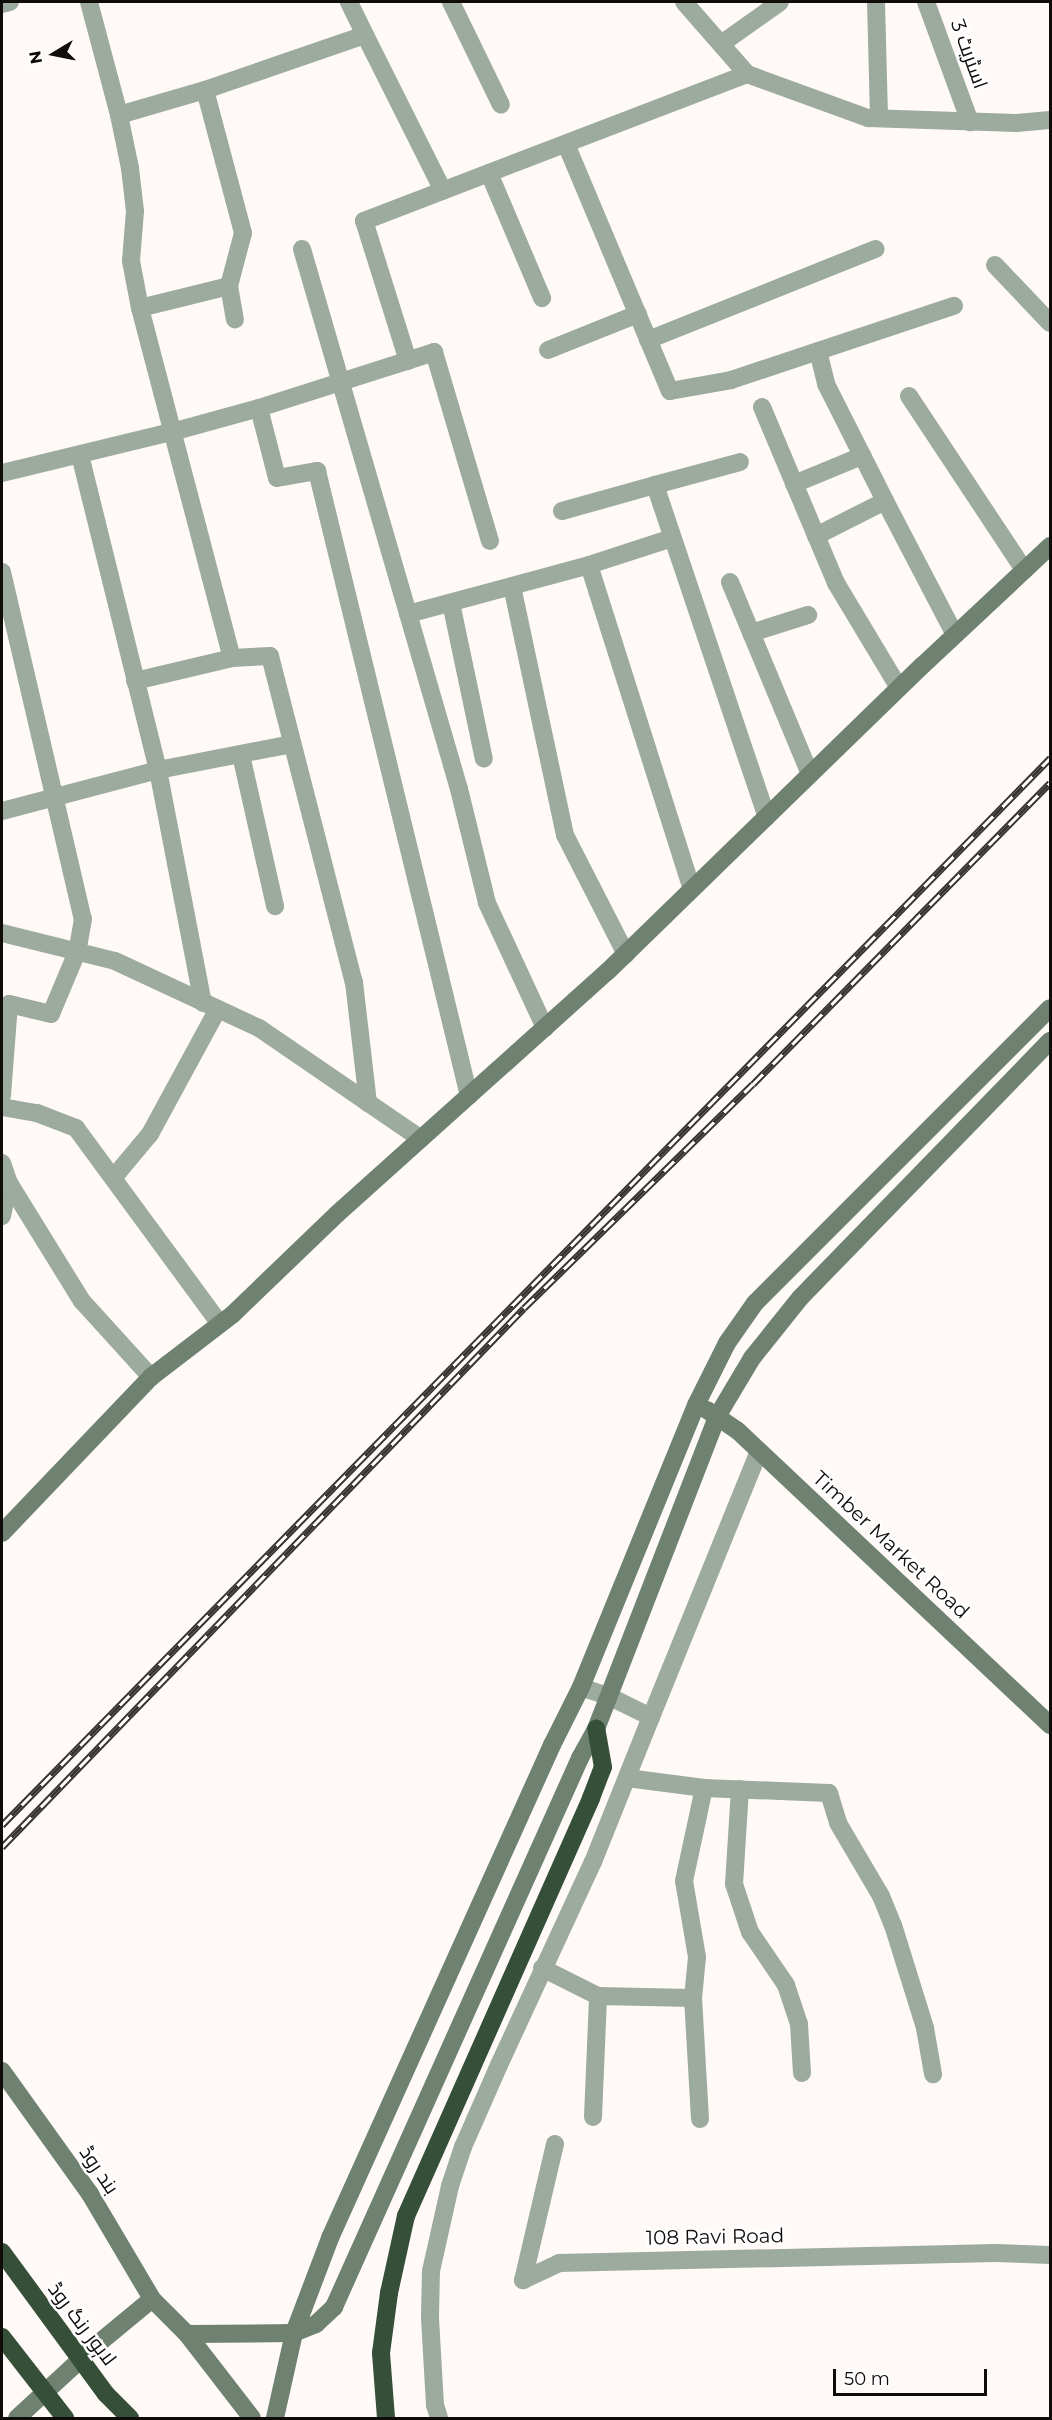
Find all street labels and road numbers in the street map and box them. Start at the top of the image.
street label: اسٹریٹ 3 [945,16,993,92]
street label: Timber Market Road [808,1466,974,1624]
street label: بند روڈ [74,2141,124,2199]
street label: 108 Ravi Road [646,2224,784,2250]
street label: لاہور رنگ روڈ [43,2278,121,2370]

